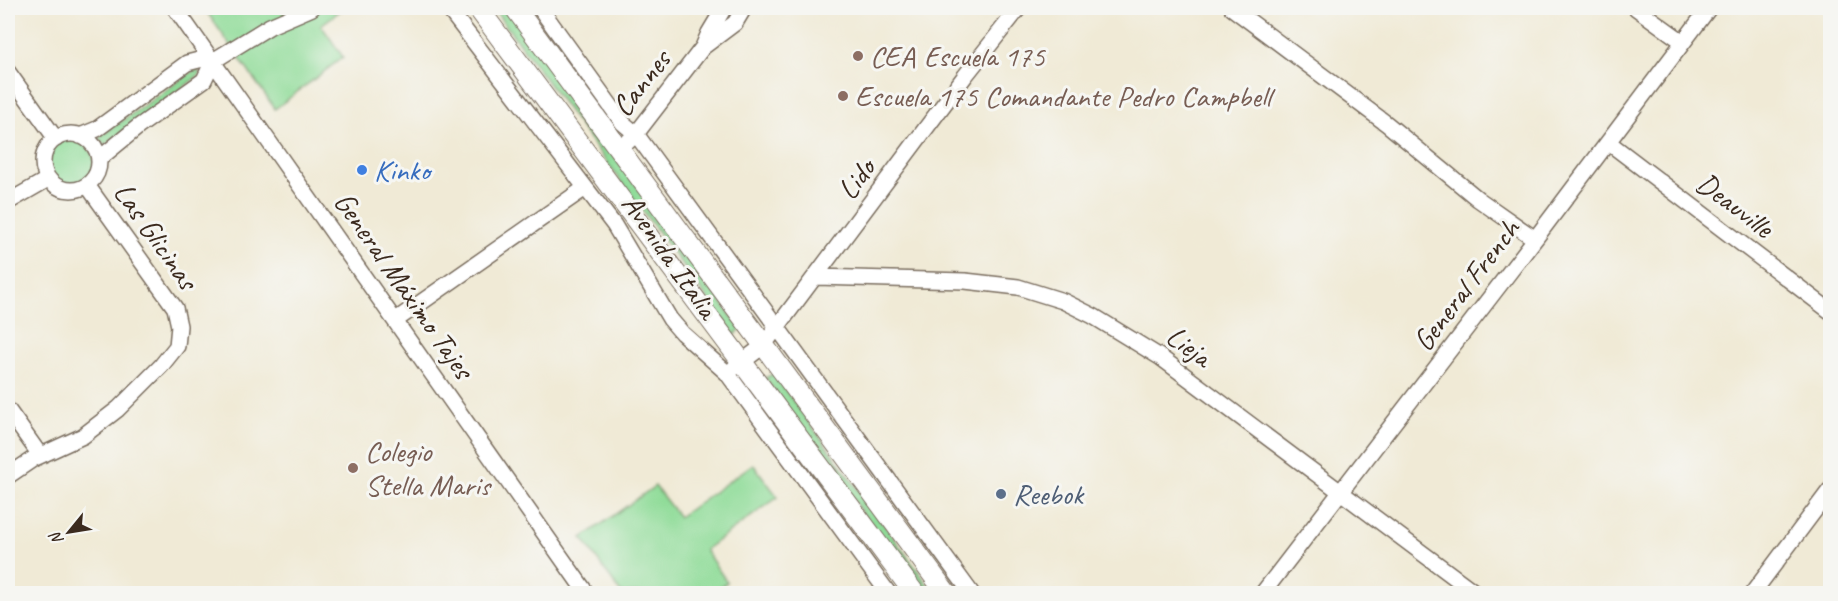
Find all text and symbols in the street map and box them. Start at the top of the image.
place label: CEA Escuela 175 [870,37,1046,75]
street label: Cannes [603,40,681,124]
marker: CEA Escuela 175 [851,49,865,63]
place label: Escuela 175 Comandante Pedro Campbell [855,77,1276,115]
marker: Escuela 175 Comandante Pedro Campbell [836,89,850,103]
street label: Lido [828,148,886,207]
place label: Kinko [374,151,433,189]
marker: Kinko [355,163,369,177]
street label: Deauville [1689,164,1783,247]
street label: Las Glicinas [105,175,208,299]
street label: General Máximo Tajes [326,184,484,388]
street label: Avenida Italia [613,186,728,328]
street label: General French [1404,210,1529,359]
street label: Lieja [1159,317,1221,377]
place label: Colegio Stella Maris [365,432,493,504]
marker: Colegio Stella Maris [346,461,360,475]
place label: Reebok [1013,475,1085,513]
marker: Reebok [994,487,1008,501]
north arrow [39,502,99,562]
text: N [44,527,68,548]

